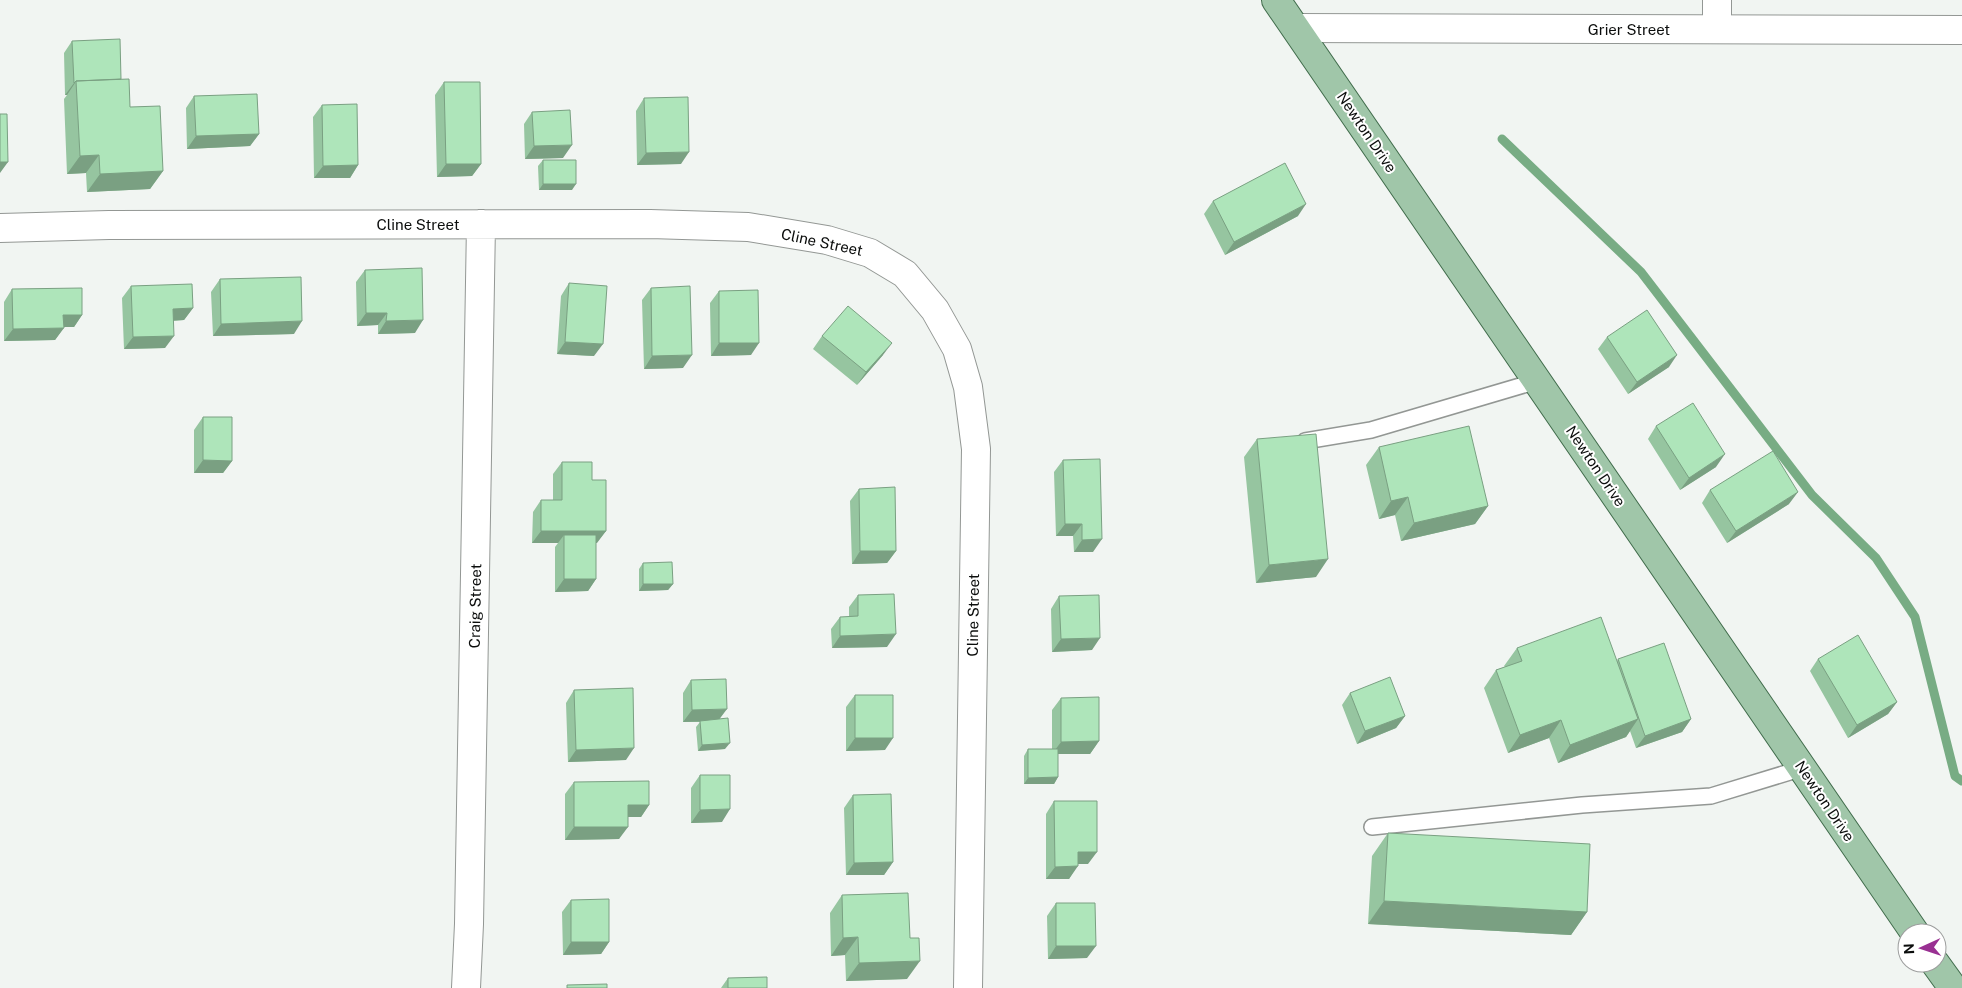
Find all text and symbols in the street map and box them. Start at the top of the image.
street label: Grier Street [1588,21,1670,38]
street label: Newton Drive [1334,88,1400,176]
street label: Cline Street [376,216,460,233]
street label: Cline Street [780,225,865,259]
street label: Newton Drive [1563,422,1629,510]
street label: Craig Street [466,563,484,648]
street label: Cline Street [964,573,982,657]
street label: Newton Drive [1792,757,1858,845]
north arrow [1897,923,1947,973]
text: N [1901,943,1917,955]

